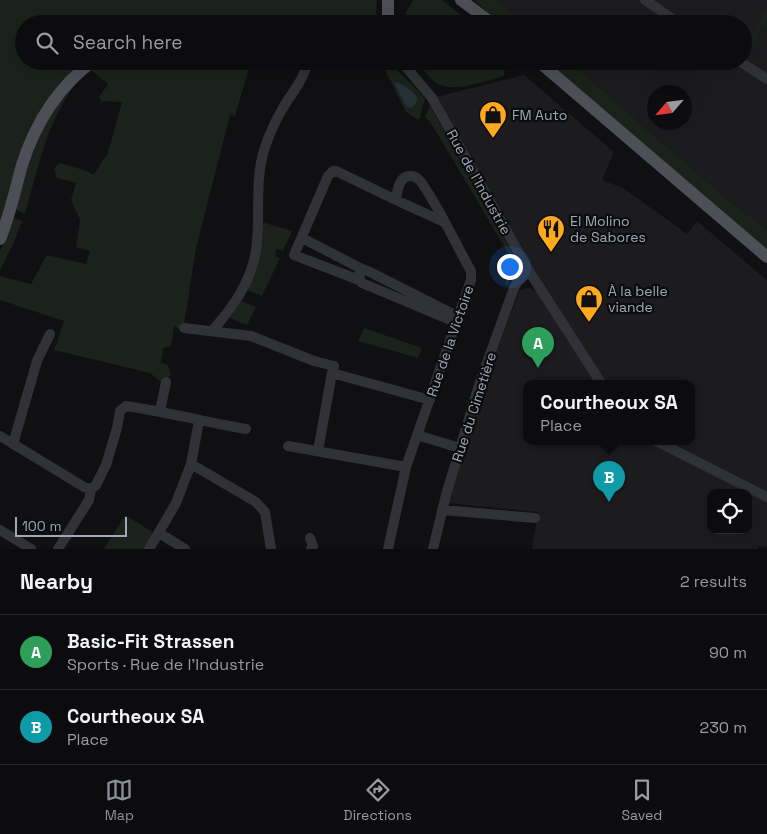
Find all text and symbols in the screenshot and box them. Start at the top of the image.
search box [15,15,752,70]
icon: search [33,29,61,57]
text: Search here [73,30,183,55]
north arrow [647,85,692,130]
shop icon: FM Auto [478,100,508,139]
place label: FM Auto [512,106,567,124]
street label: Rue de l'Industrie [443,126,515,238]
place label: El Molino de Sabores [570,212,646,246]
restaurant icon: El Molino de Sabores [536,214,566,253]
your location [497,254,523,280]
place label: À la belle viande [608,282,668,316]
street label: Rue de la Victoire [422,283,478,399]
shop icon: À la belle viande [574,284,604,323]
pin: A [522,327,554,368]
street label: Rue du Cimetière [448,350,500,464]
popup [523,380,695,445]
text: Courtheoux SA [540,390,678,415]
text: Place [540,415,582,436]
pin: B [593,461,625,502]
map controls [707,489,752,534]
button: locate [707,489,752,534]
scale bar [15,514,128,537]
text: 100 m [22,517,61,535]
text: Nearby [20,568,93,595]
text: 2 results [680,571,747,592]
text: Basic-Fit Strassen [67,629,235,654]
text: A [31,642,41,663]
text: 90 m [709,642,747,663]
text: Sports · Rue de l'Industrie [67,654,264,675]
text: Courtheoux SA [67,704,204,729]
text: B [31,717,41,738]
text: 230 m [700,717,747,738]
text: Place [67,729,109,750]
tab: Map [105,776,134,824]
tab: Directions [343,776,412,824]
tab: Saved [621,776,662,824]

